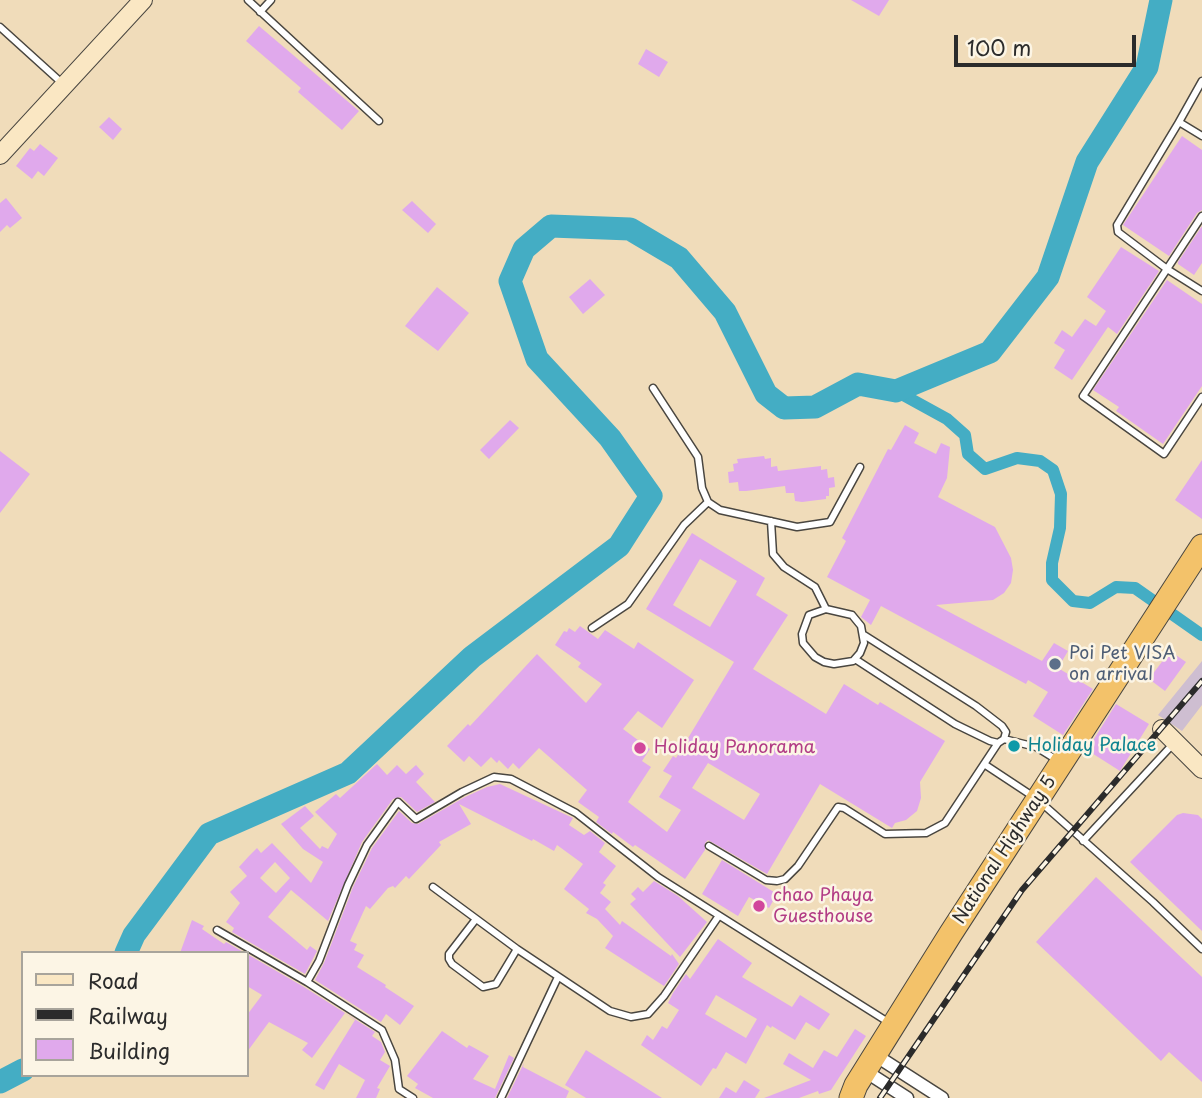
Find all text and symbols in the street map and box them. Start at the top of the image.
scale bar [957,21,1139,65]
text: 100 m [967,31,1031,63]
place label: Poi Pet VISA on arrival [1069,643,1175,686]
marker: Poi Pet VISA on arrival [1047,656,1063,672]
place label: Holiday Palace [1028,735,1156,757]
place label: Holiday Panorama [654,737,815,759]
marker: Holiday Palace [1006,738,1022,754]
marker: Holiday Panorama [632,740,648,756]
street label: National Highway 5 [949,772,1061,928]
place label: chao Phaya Guesthouse [773,885,873,928]
marker: chao Phaya Guesthouse [751,898,767,914]
legend [21,951,248,1077]
text: Road [88,964,139,996]
text: Railway [88,999,168,1031]
text: Building [88,1034,170,1066]

